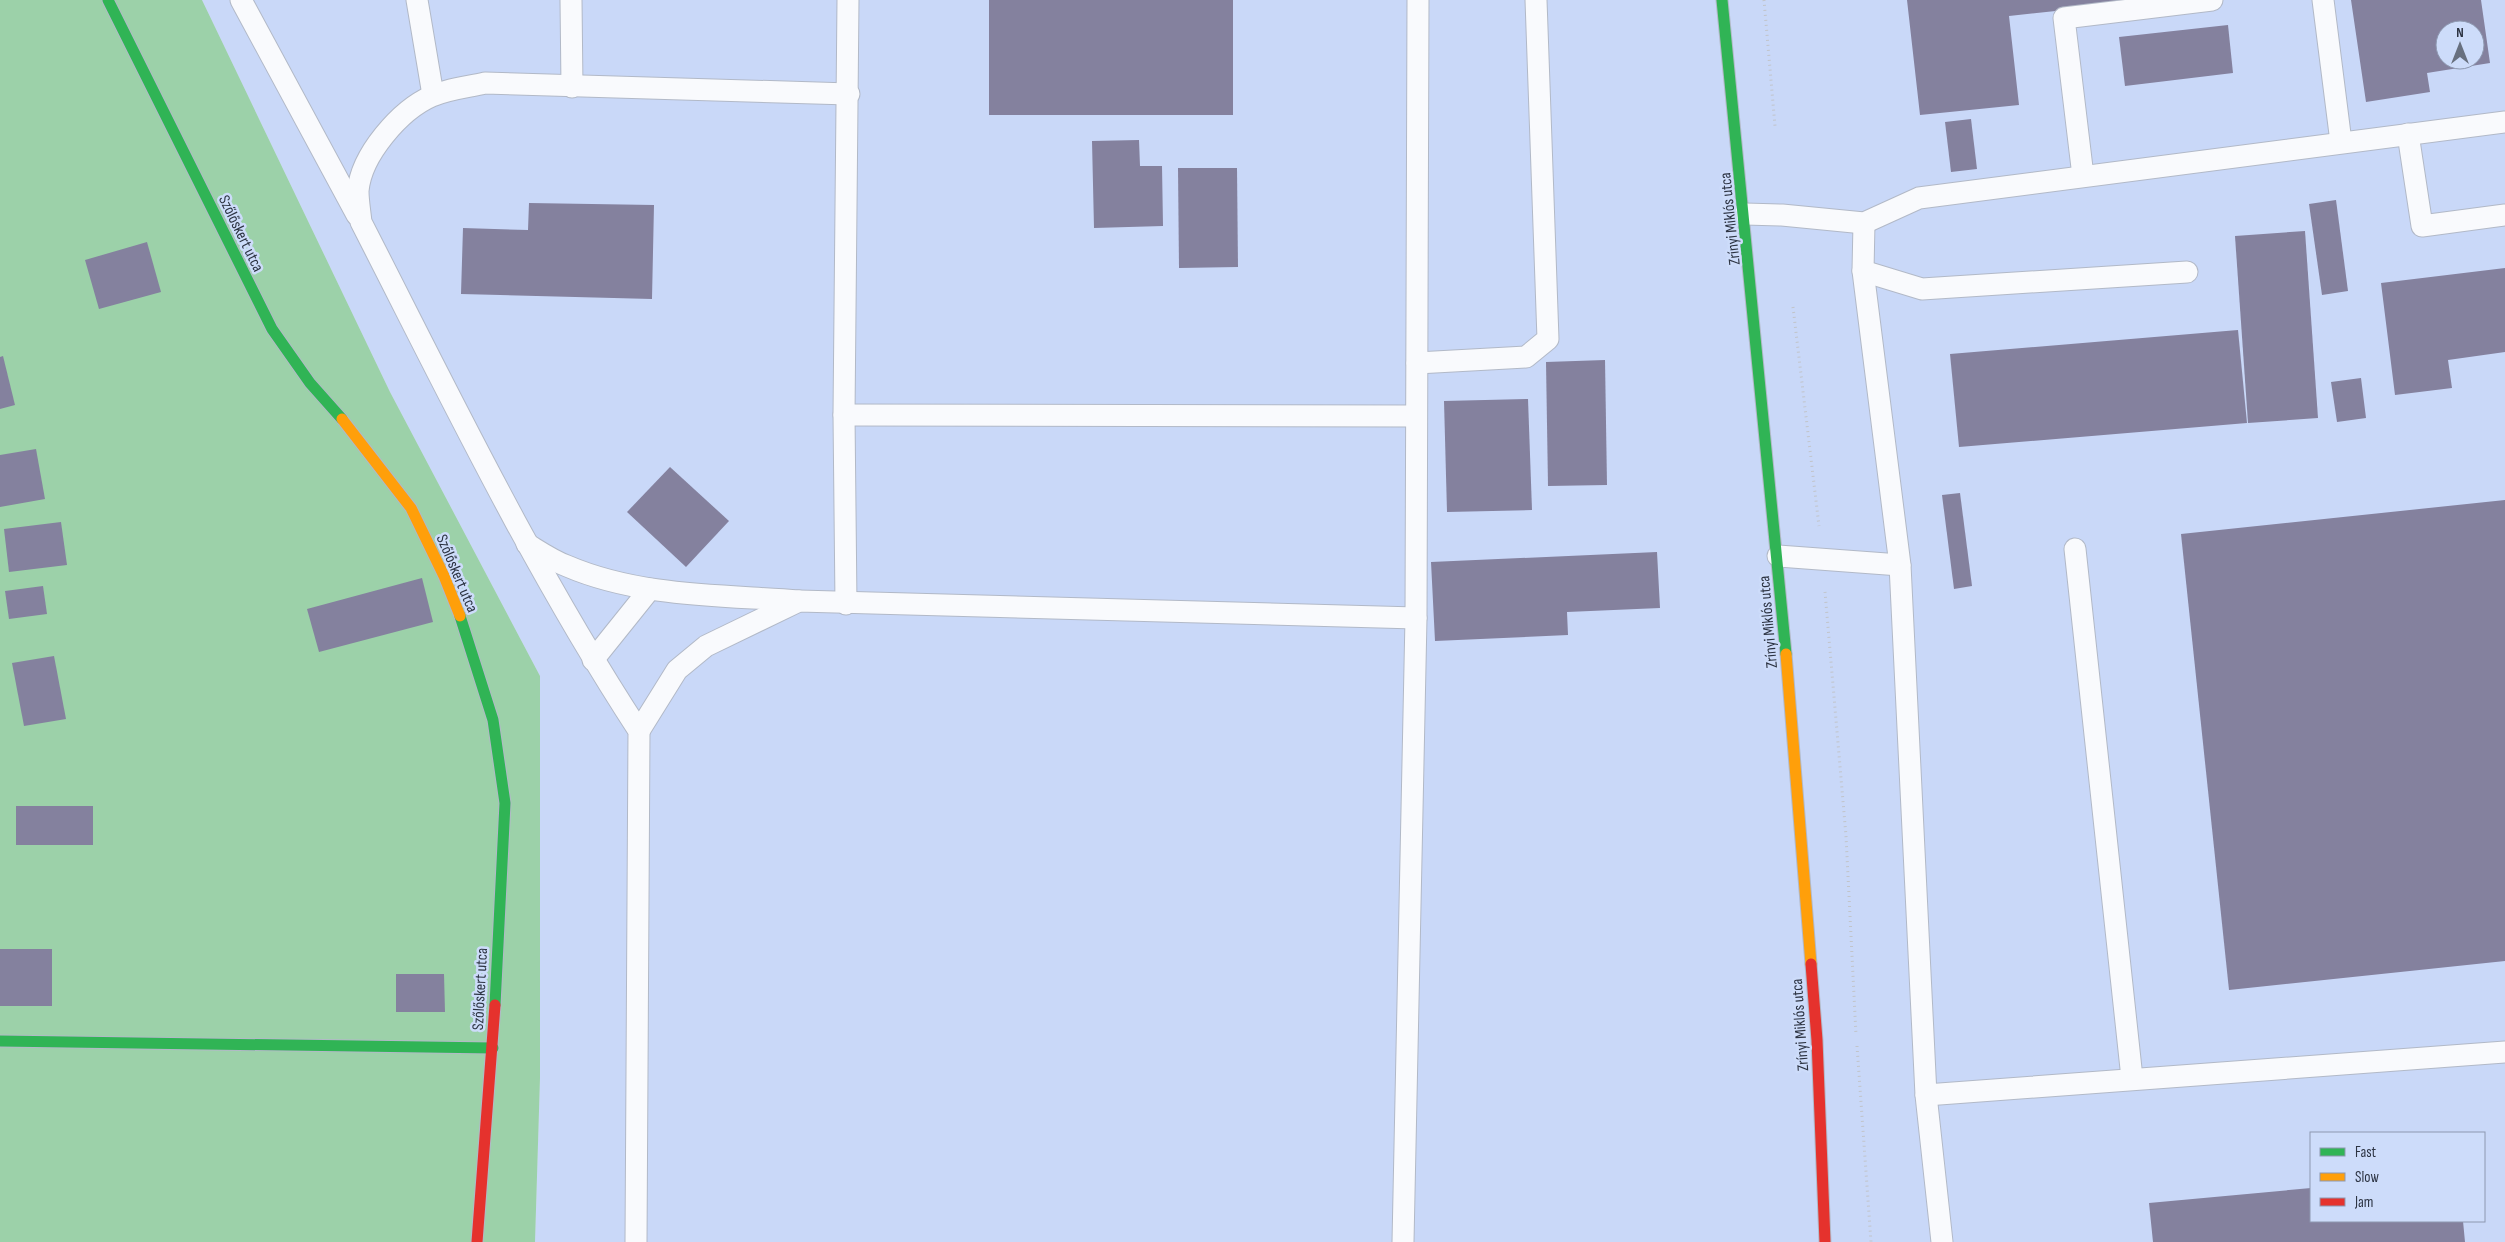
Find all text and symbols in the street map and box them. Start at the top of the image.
north arrow [2435,20,2485,70]
text: N [2456,24,2464,41]
street label: Zrínyi Miklós utca [1716,172,1745,266]
street label: Szőlőskert utca [214,192,267,275]
street label: Szőlőskert utca [432,532,482,615]
street label: Zrínyi Miklós utca [1755,575,1782,669]
street label: Szőlőskert utca [469,947,492,1031]
street label: Zrínyi Miklós utca [1788,978,1813,1072]
legend [2310,1132,2485,1222]
text: Fast [2355,1143,2377,1162]
text: Slow [2355,1168,2379,1187]
text: Jam [2354,1193,2373,1212]

